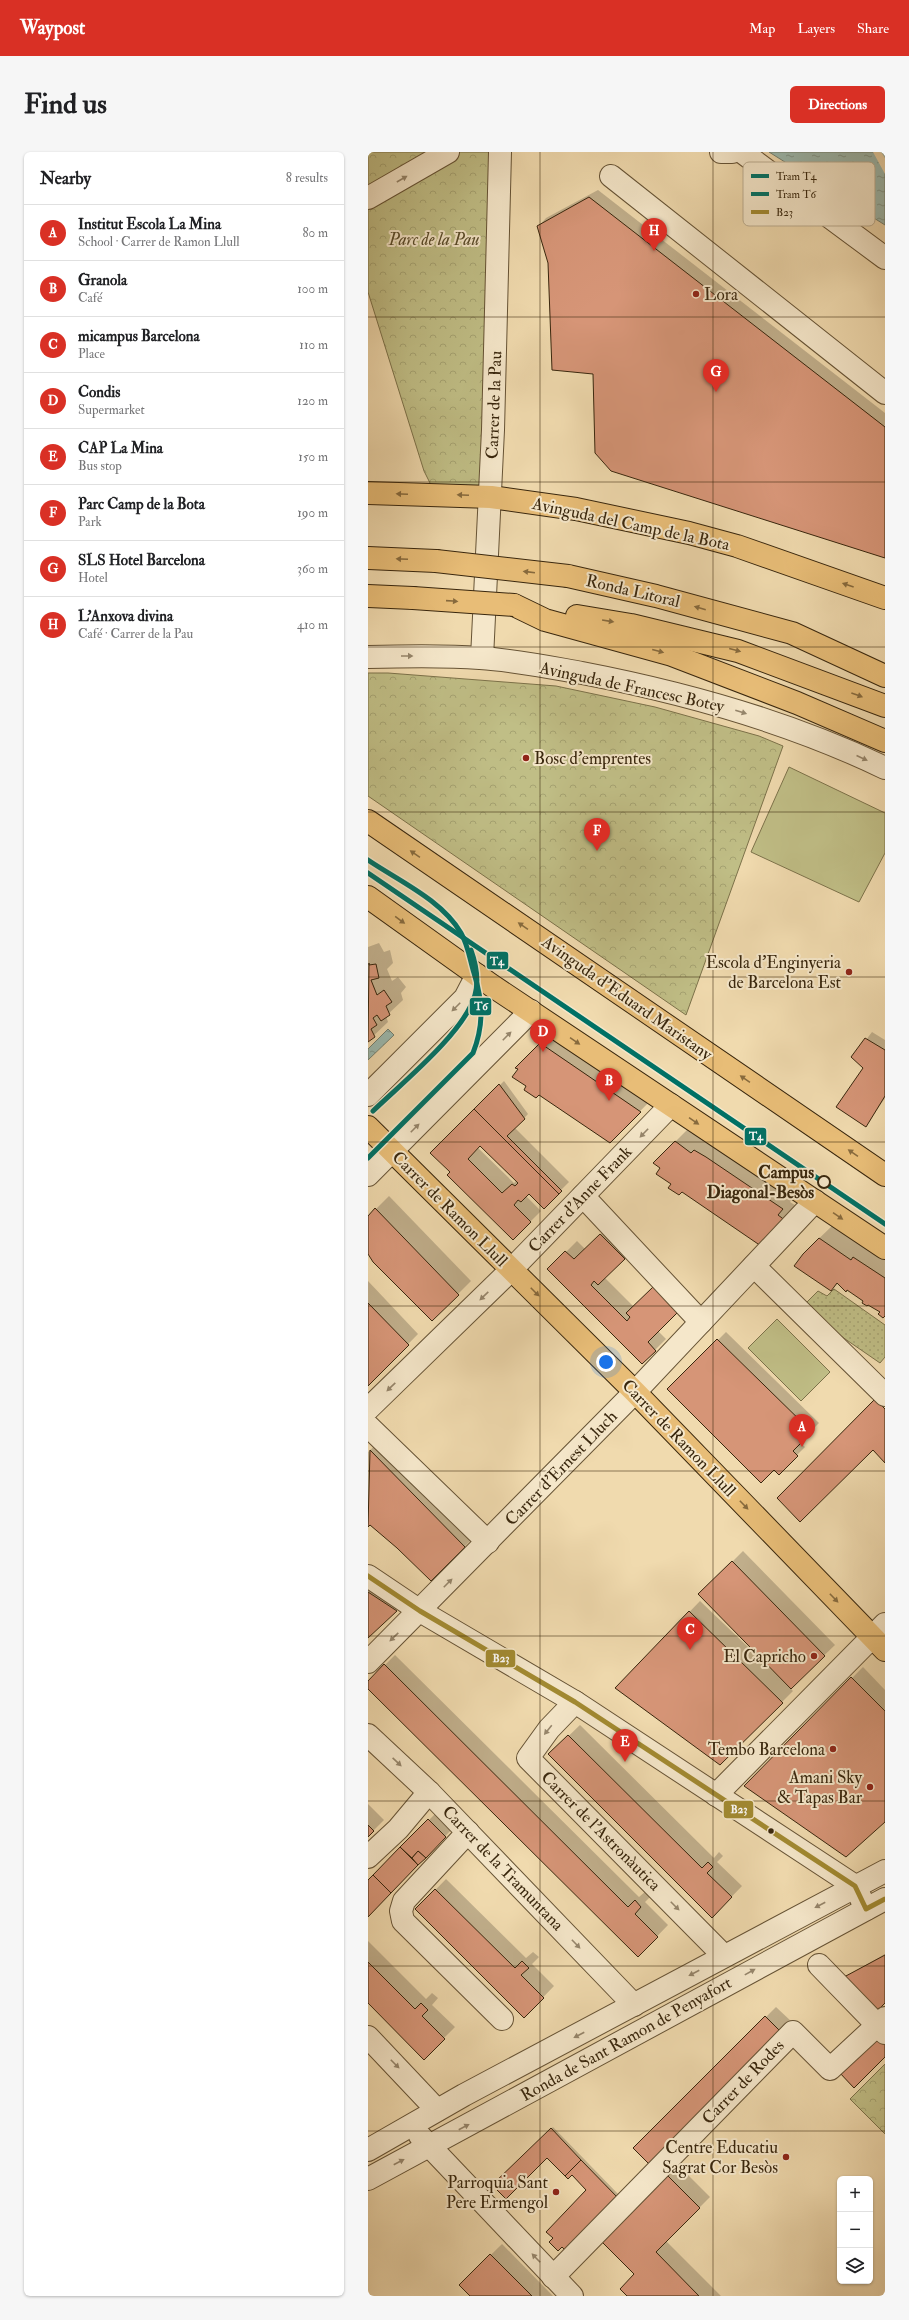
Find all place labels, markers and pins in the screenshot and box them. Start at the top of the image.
pin: H [641,218,667,251]
place label: Lora [704,284,739,305]
marker: Lora [691,289,701,299]
pin: G [703,359,729,392]
place label: Bosc d'emprentes [534,748,651,770]
marker: Bosc d'emprentes [521,753,531,763]
pin: F [584,818,610,851]
place label: Escola d'Enginyeria de Barcelona Est [706,952,842,993]
marker: Escola d'Enginyeria de Barcelona Est [844,967,854,977]
pin: D [530,1019,556,1052]
pin: B [596,1068,622,1101]
place label: Campus Diagonal-Besòs [707,1162,814,1204]
marker: Campus Diagonal-Besòs [817,1175,831,1189]
pin: A [789,1414,815,1447]
pin: C [677,1617,703,1650]
place label: El Capricho [723,1646,806,1668]
marker: El Capricho [809,1651,819,1661]
pin: E [612,1729,638,1762]
place label: Tembo Barcelona [708,1739,826,1760]
marker: Tembo Barcelona [828,1744,838,1754]
place label: Amani Sky & Tapas Bar [777,1767,863,1809]
marker: Amani Sky & Tapas Bar [865,1782,875,1792]
unlabelled marker [766,1826,776,1836]
place label: Centre Educatiu Sagrat Cor Besòs [662,2137,778,2178]
marker: Centre Educatiu Sagrat Cor Besòs [781,2152,791,2162]
place label: Parroquia Sant Pere Ermengol [446,2172,549,2213]
marker: Parroquia Sant Pere Ermengol [551,2187,561,2197]

